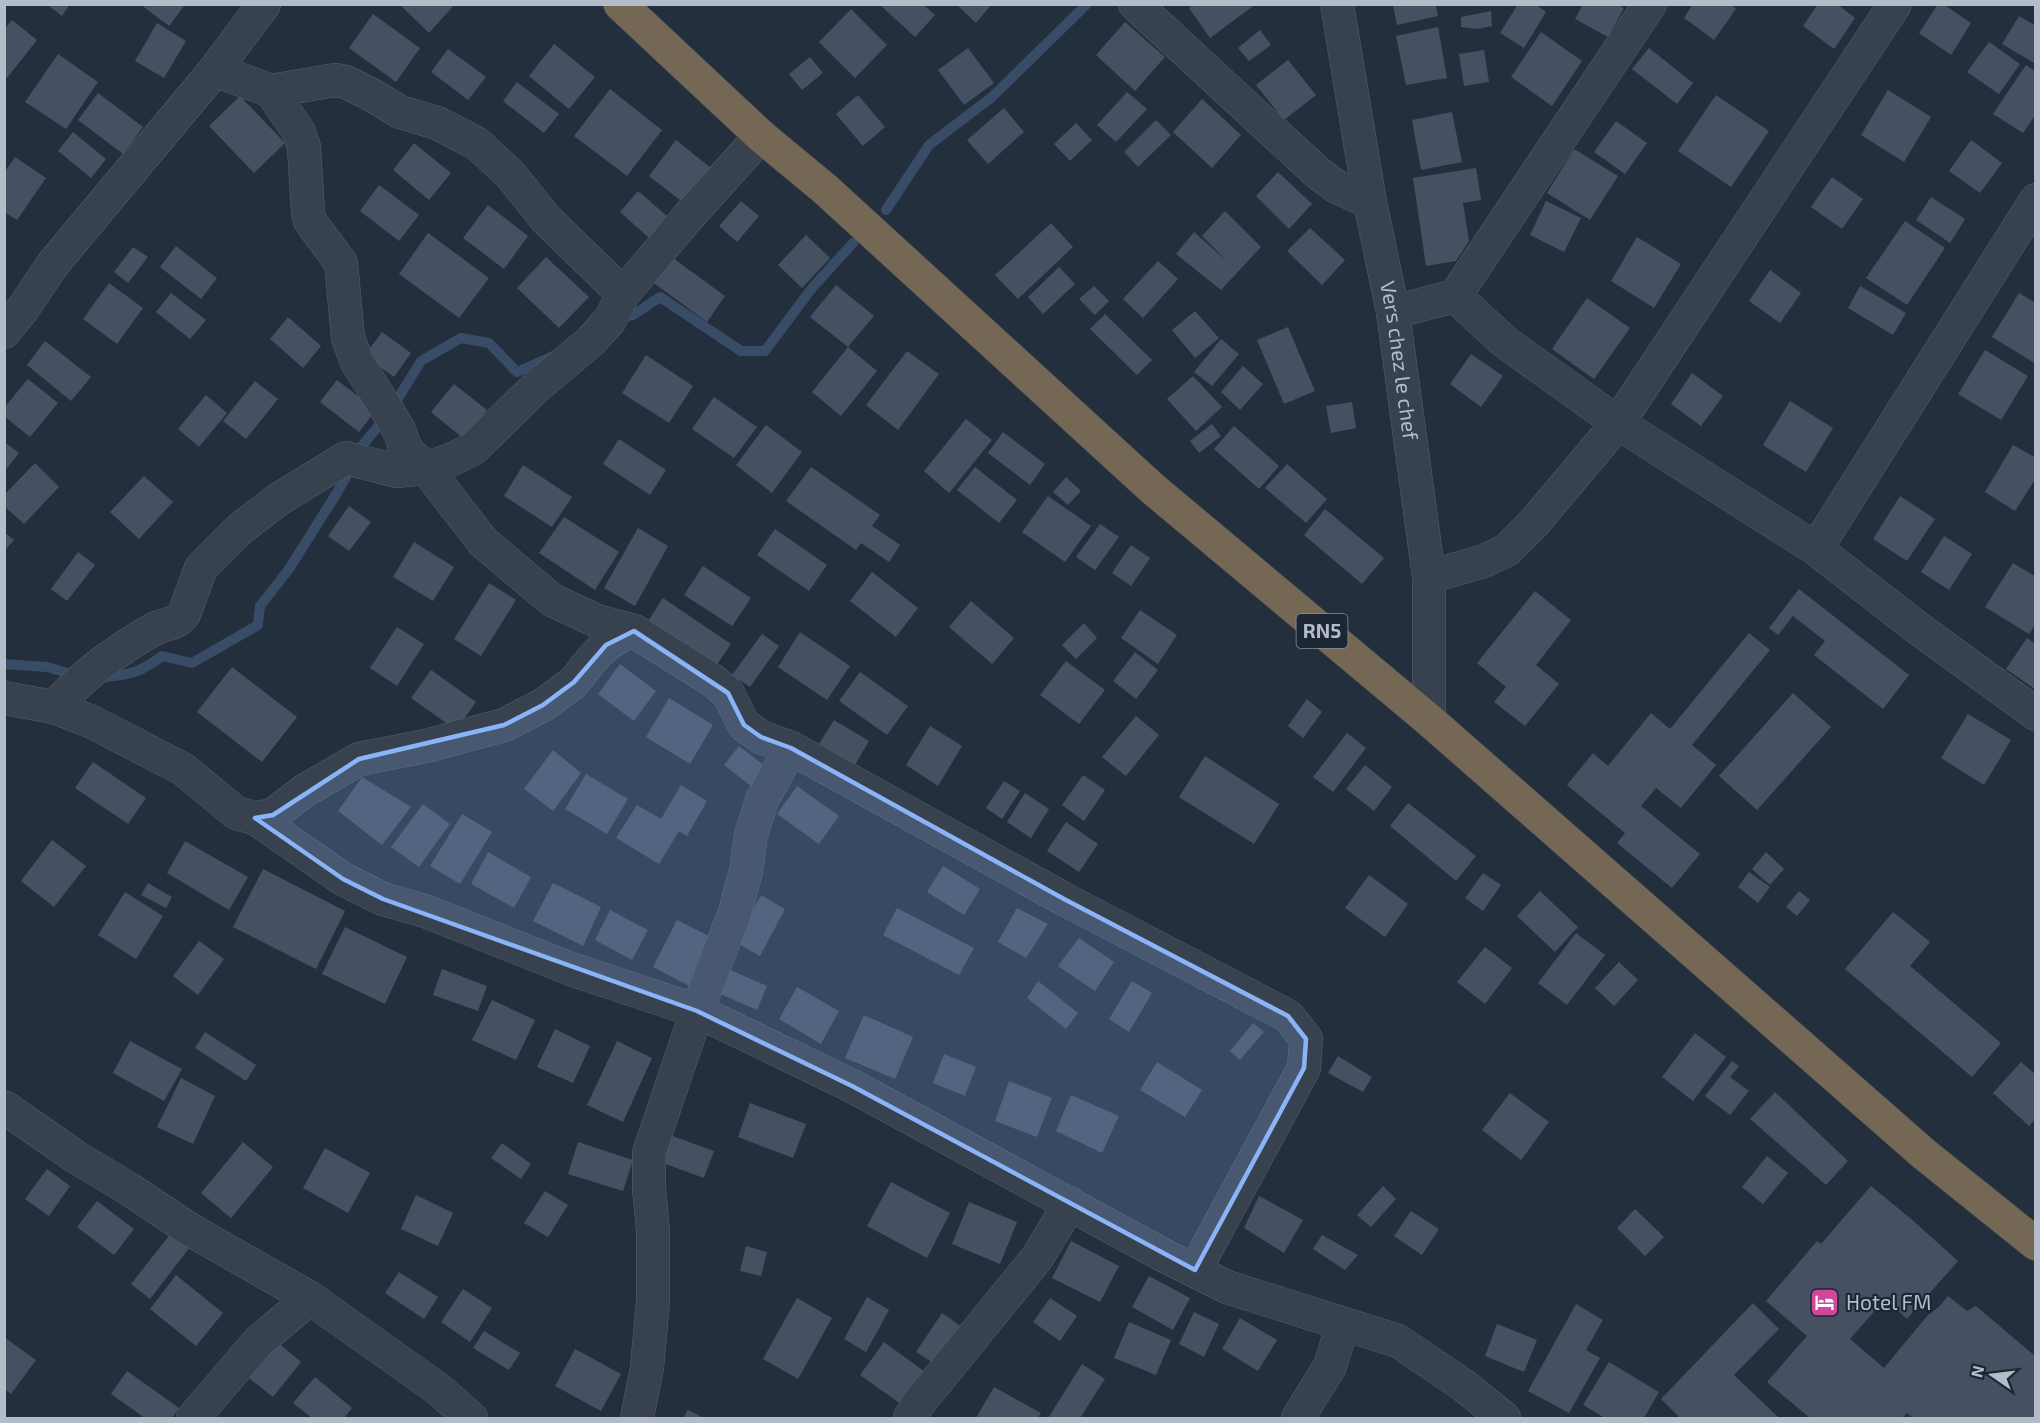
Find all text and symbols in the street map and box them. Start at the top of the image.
street label: Vers chez le chef [1376,279,1424,442]
road number: RN5 [1296,614,1348,648]
hotel icon: Hotel FM [1809,1287,1841,1319]
place label: Hotel FM [1846,1289,1931,1314]
north arrow [1962,1345,2022,1405]
text: N [1966,1363,1988,1379]

